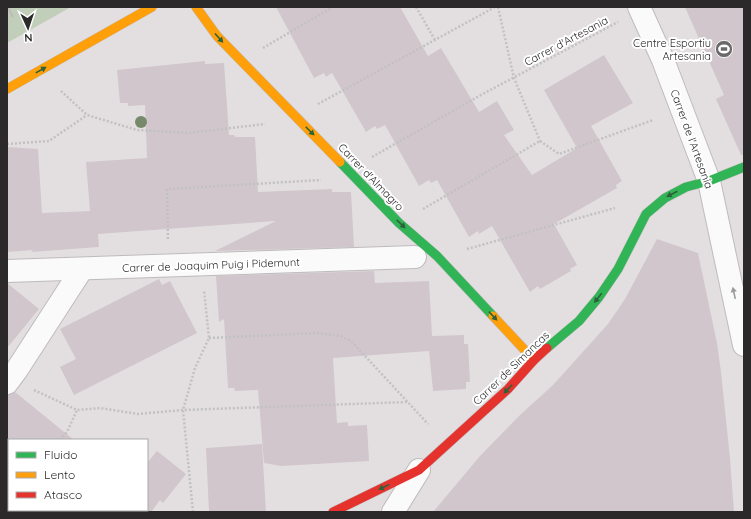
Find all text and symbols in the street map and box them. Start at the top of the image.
north arrow [8,8,48,48]
street label: Carrer d'Artesania [522,13,610,69]
text: N [24,31,33,45]
one-way arrow [215,33,224,43]
place label: Centre Esportiu Artesania [633,36,711,63]
sports icon: Centre Esportiu Artesania [714,39,734,59]
one-way arrow [35,66,47,73]
street label: Carrer de l'Artesania [668,87,716,191]
one-way arrow [305,126,315,136]
street label: Carrer d'Almagro [335,140,407,214]
one-way arrow [666,191,678,197]
one-way arrow [396,219,406,229]
street label: Carrer de Joaquim Puig i Pidemunt [122,255,300,275]
one-way arrow [730,287,736,300]
one-way arrow [593,292,602,303]
one-way arrow [488,311,498,321]
street label: Carrer de Simancas [470,328,552,408]
one-way arrow [503,384,513,394]
legend [8,439,148,511]
text: Fluido [44,447,77,462]
text: Lento [44,467,75,482]
one-way arrow [378,484,390,490]
text: Atasco [44,487,82,502]

